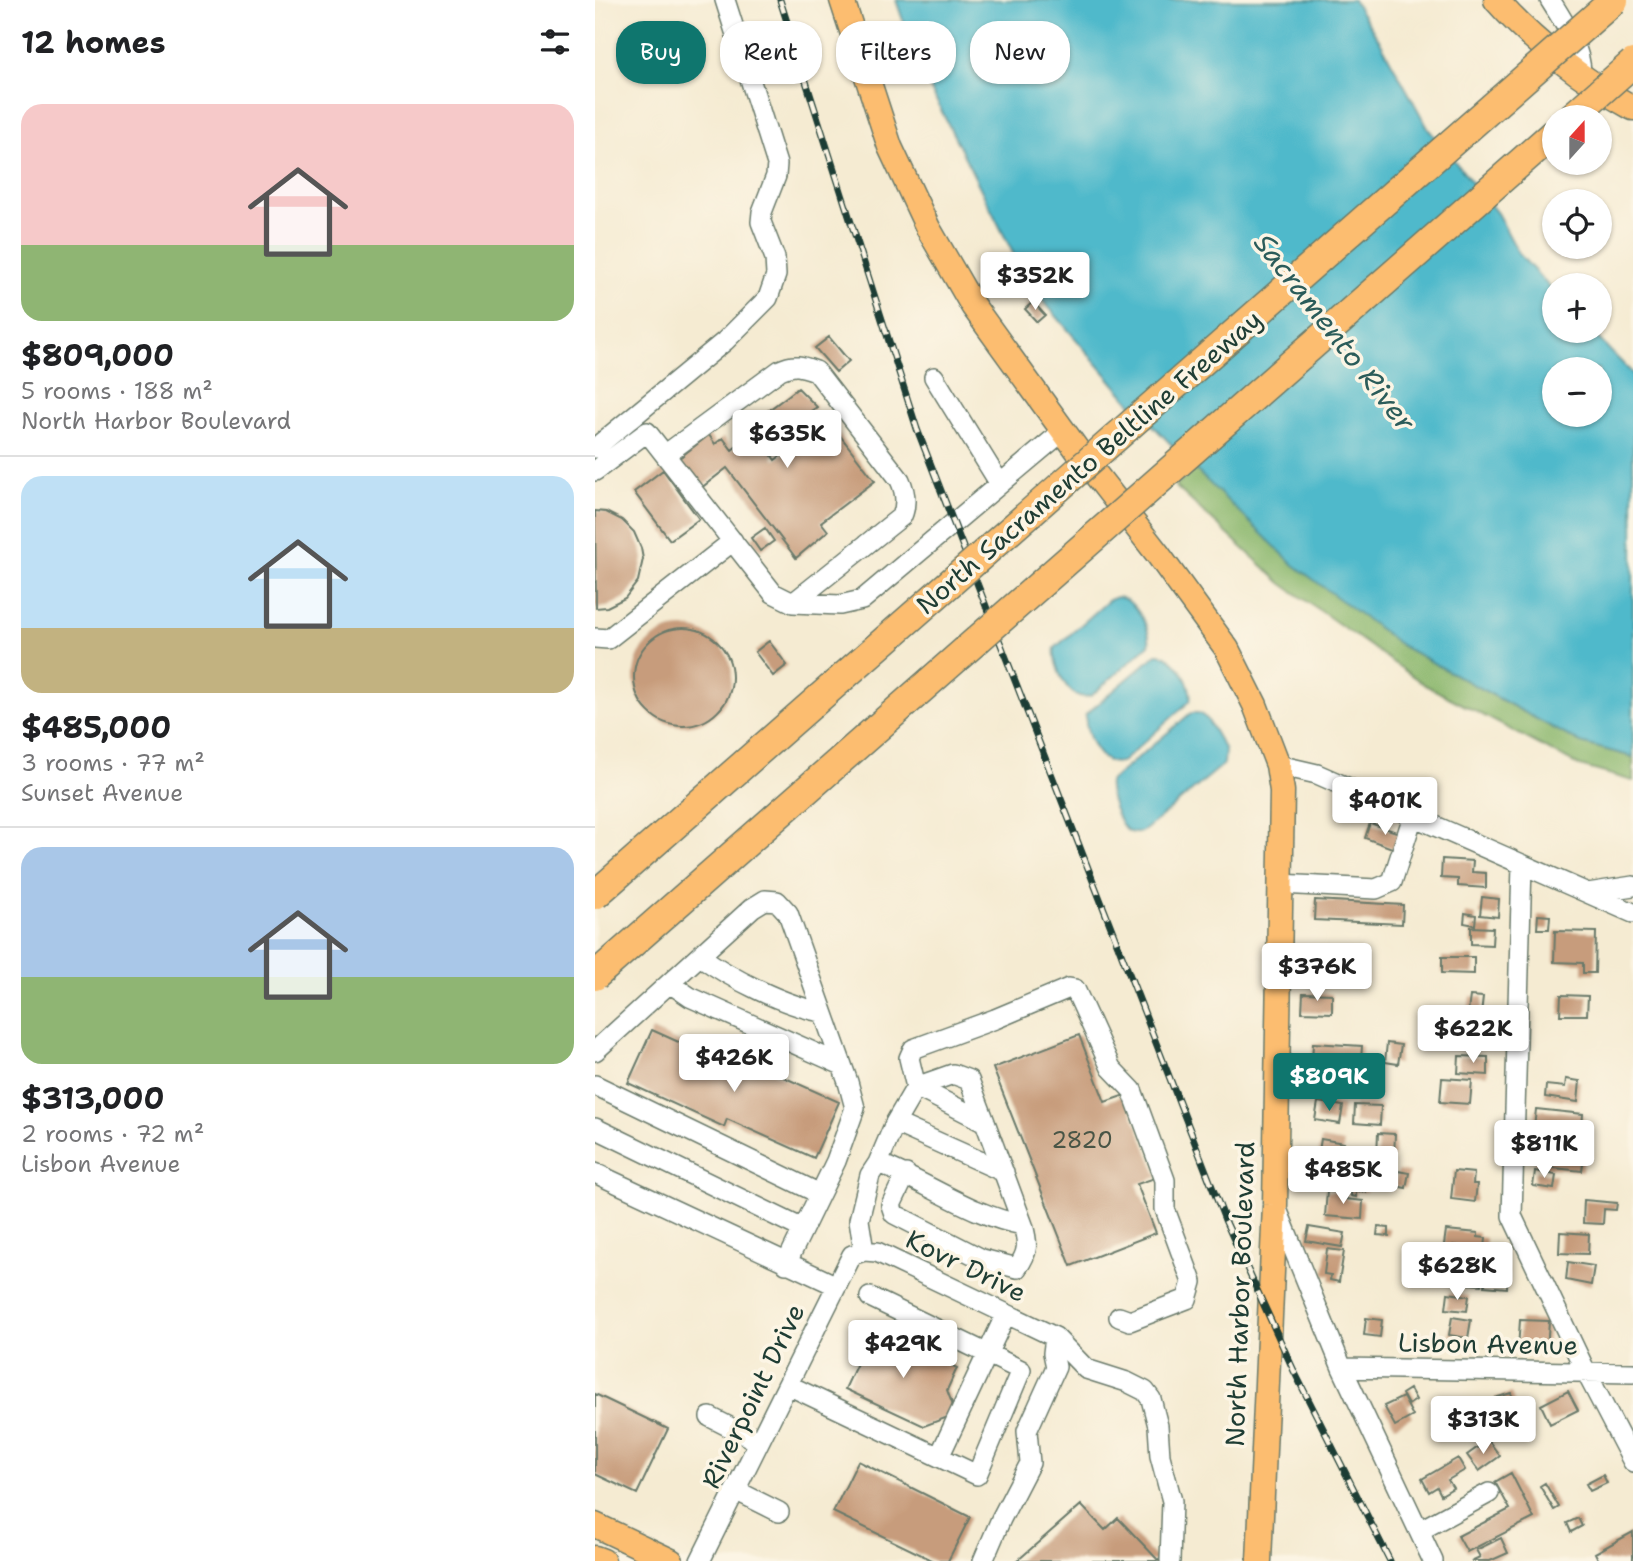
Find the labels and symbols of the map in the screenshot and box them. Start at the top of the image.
north arrow [1542,105,1612,175]
water label: Sacramento River [1246,225,1425,440]
pin: $352K [986,252,1084,312]
street label: North Sacramento Beltline Freeway [908,302,1269,622]
pin: $635K [738,410,836,470]
pin: $401K [1336,778,1434,837]
pin: $376K [1268,944,1366,1003]
pin: $622K [1424,1006,1522,1065]
pin: $426K [685,1034,783,1094]
pin: $809K [1280,1054,1378,1113]
pin: $811K [1495,1120,1593,1180]
house number: 2820 [1051,1125,1113,1155]
street label: North Harbor Boulevard [1217,1141,1262,1447]
pin: $485K [1294,1146,1392,1206]
street label: Kovr Drive [900,1221,1032,1310]
pin: $628K [1408,1242,1506,1302]
street label: Riverpoint Drive [693,1298,812,1494]
pin: $429K [854,1320,952,1380]
street label: Lisbon Avenue [1398,1324,1578,1363]
pin: $313K [1434,1396,1532,1456]

